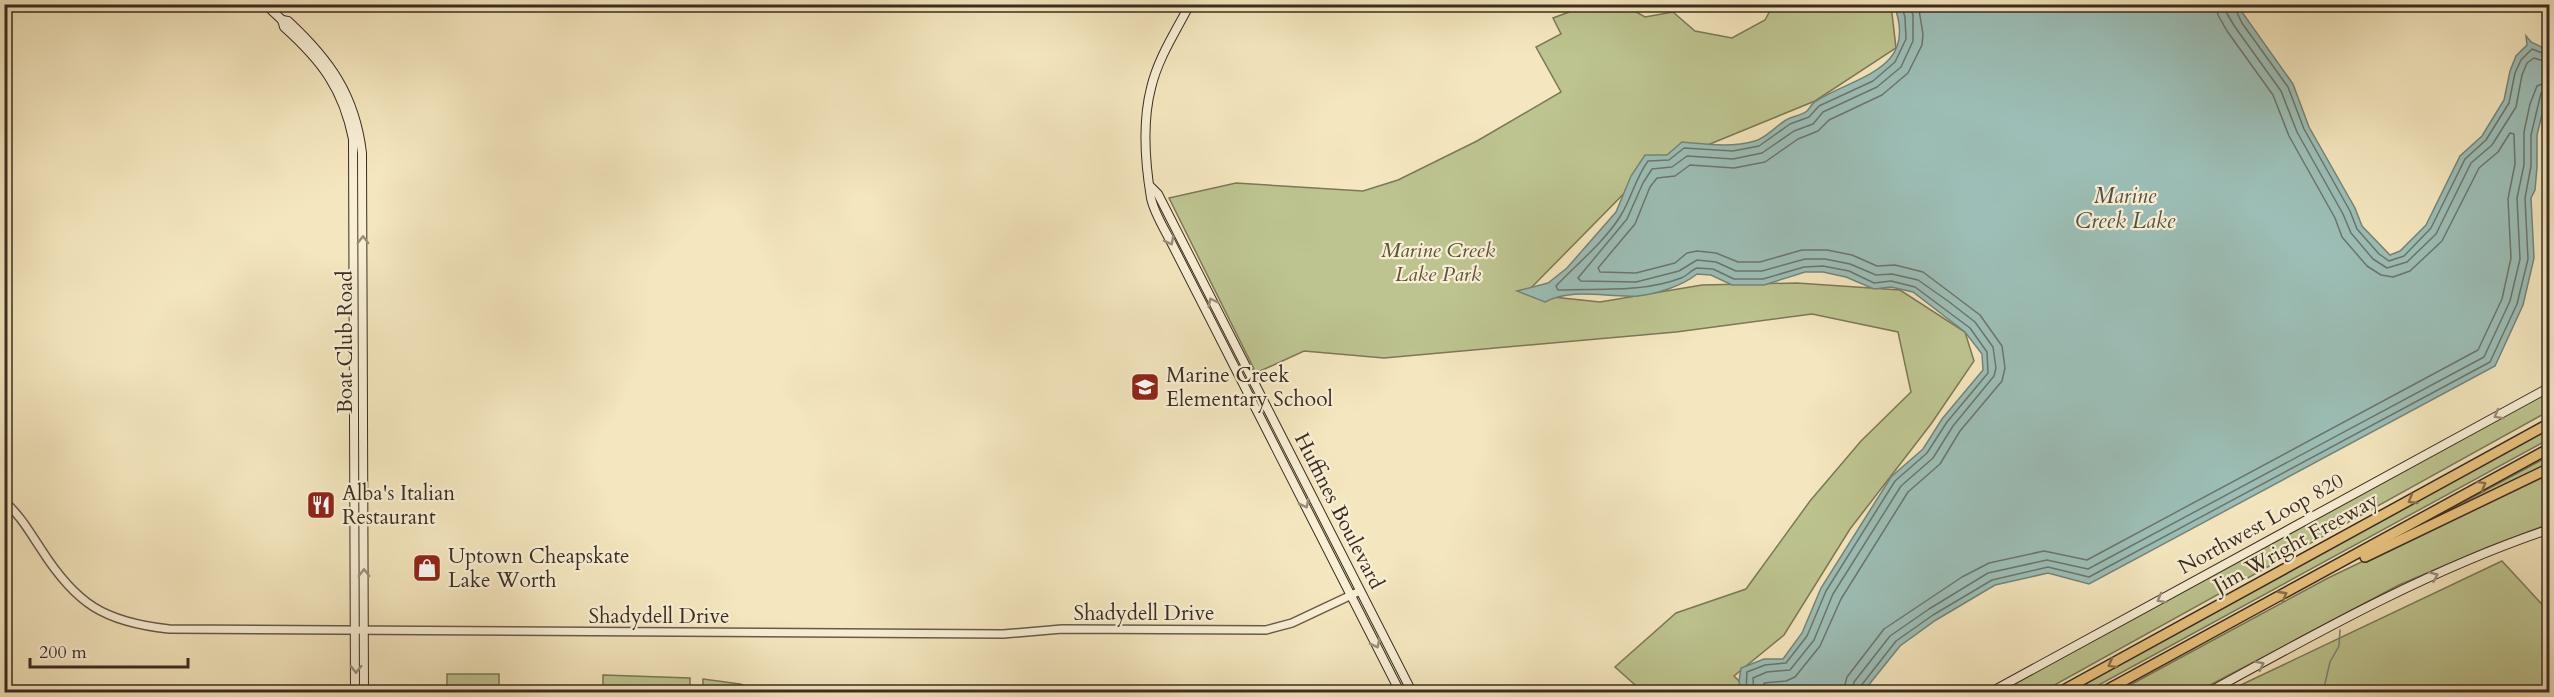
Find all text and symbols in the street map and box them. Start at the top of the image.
water label: Marine Creek Lake [2075,181,2176,236]
one-way arrow [357,235,369,244]
one-way arrow [1163,235,1175,246]
park label: Marine Creek Lake Park [1381,236,1496,289]
street label: Boat Club Road [331,271,360,413]
one-way arrow [1208,298,1219,309]
place label: Marine Creek Elementary School [1166,361,1333,414]
school or university icon: Marine Creek Elementary School [1129,371,1161,403]
one-way arrow [2494,408,2504,419]
street label: Huffines Boulevard [1287,428,1391,594]
street label: Northwest Loop 820 [2173,466,2349,582]
place label: Alba's Italian Restaurant [342,479,455,532]
one-way arrow [2476,481,2487,492]
street label: Jim Wright Freeway [2206,486,2384,602]
restaurant icon: Alba's Italian Restaurant [305,489,337,521]
one-way arrow [2408,493,2418,504]
one-way arrow [1298,498,1309,509]
place label: Uptown Cheapskate Lake Worth [448,542,630,595]
shop icon: Uptown Cheapskate Lake Worth [411,552,443,584]
one-way arrow [358,568,370,577]
one-way arrow [2427,571,2438,583]
one-way arrow [2277,591,2288,602]
one-way arrow [2157,592,2167,603]
street label: Shadydell Drive [1073,599,1215,628]
street label: Shadydell Drive [588,602,730,631]
scale bar [30,631,188,669]
one-way arrow [1369,637,1380,648]
text: 200 m [39,640,87,665]
one-way arrow [2108,657,2118,668]
one-way arrow [2254,661,2264,672]
one-way arrow [349,665,362,674]

